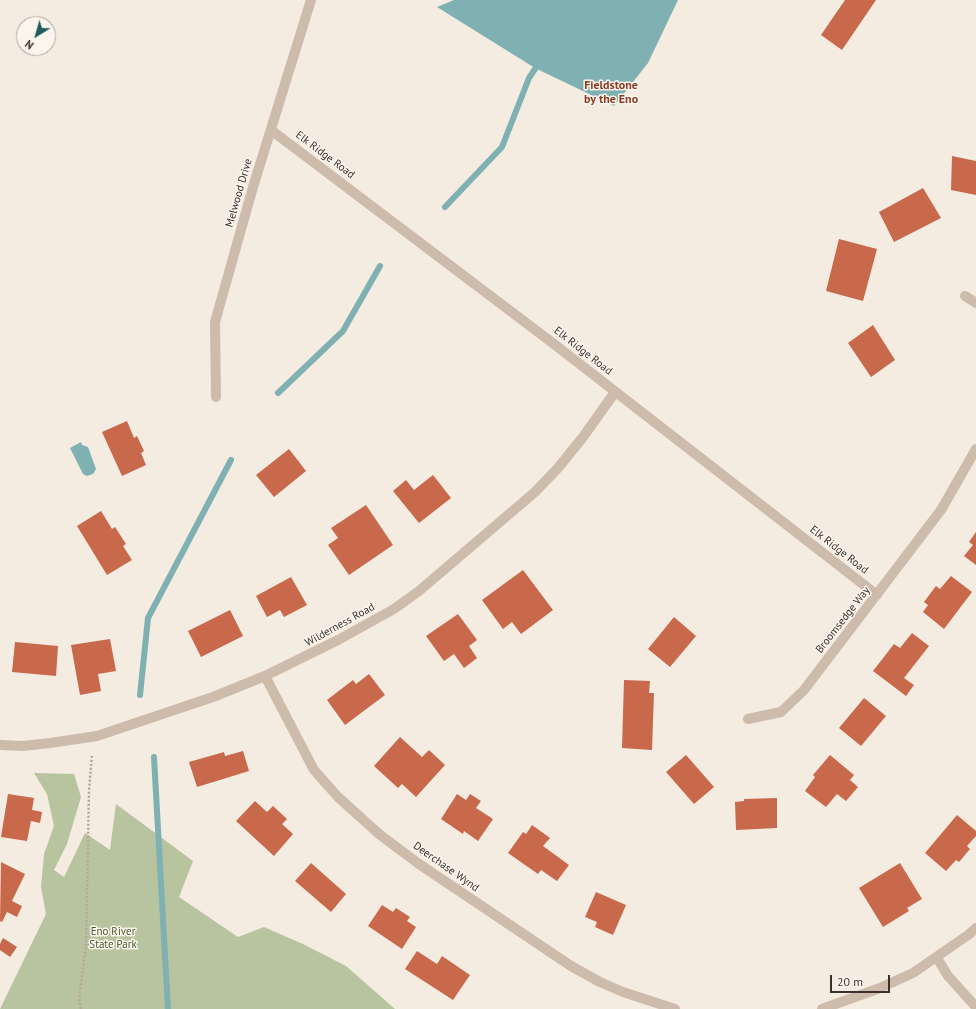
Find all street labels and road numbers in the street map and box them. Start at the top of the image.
street label: Elk Ridge Road [293,129,357,181]
street label: Melwood Drive [223,157,255,229]
street label: Elk Ridge Road [551,324,615,378]
street label: Elk Ridge Road [807,523,871,577]
street label: Broomsedge Way [813,584,873,656]
street label: Wilderness Road [303,600,377,650]
street label: Deerchase Wynd [410,839,482,895]

